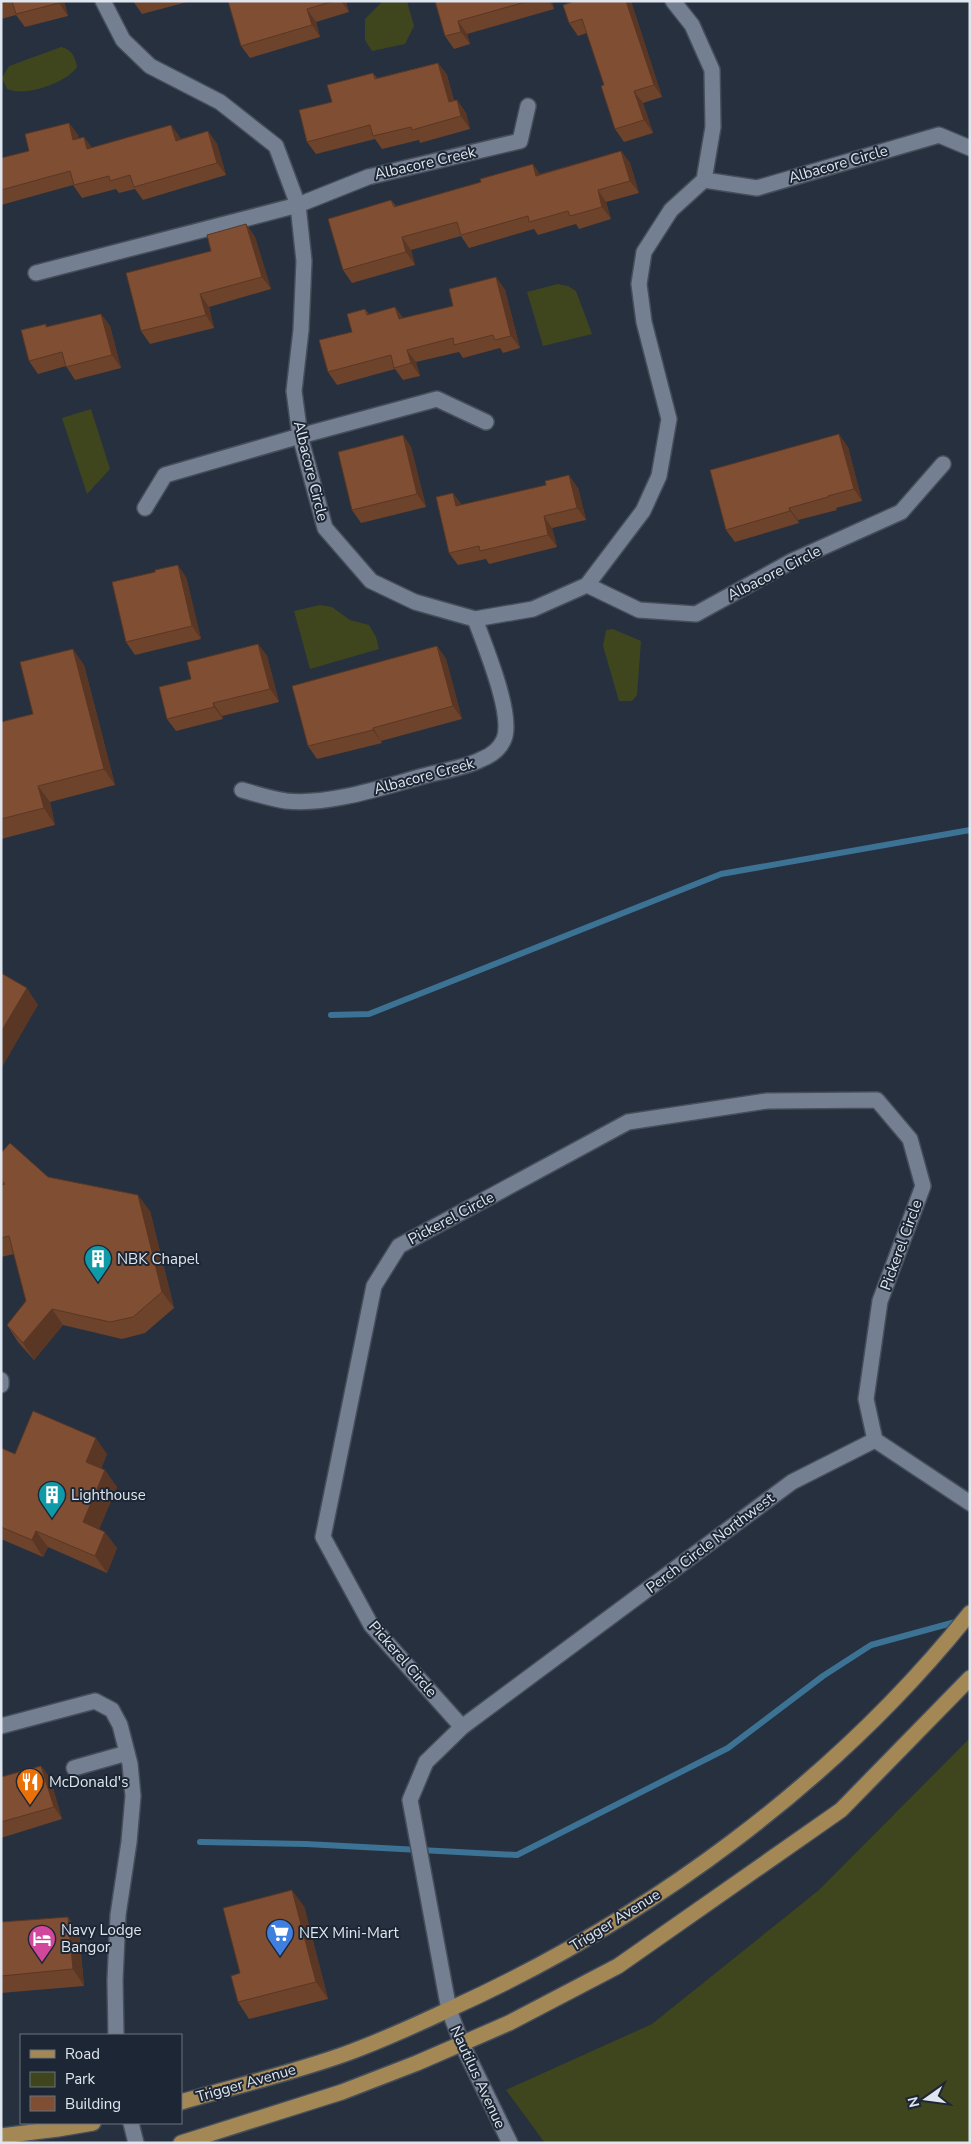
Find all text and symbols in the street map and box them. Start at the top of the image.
street label: Albacore Circle [786,140,890,188]
street label: Albacore Creek [372,142,478,184]
street label: Albacore Circle [289,419,333,523]
street label: Albacore Circle [724,541,824,605]
street label: Albacore Creek [372,753,477,799]
street label: Pickerel Circle [404,1187,498,1249]
street label: Pickerel Circle [875,1197,927,1293]
building icon: NBK Chapel [83,1244,113,1283]
place label: NBK Chapel [117,1249,200,1269]
building icon: Lighthouse [37,1480,67,1519]
place label: Lighthouse [71,1485,146,1505]
street label: Perch Circle Northwest [642,1488,779,1598]
street label: Pickerel Circle [364,1617,442,1701]
restaurant icon: McDonald's [15,1767,45,1806]
place label: McDonald's [49,1772,128,1792]
street label: Trigger Avenue [566,1884,664,1956]
supermarket icon: NEX Mini-Mart [265,1918,295,1957]
place label: Navy Lodge Bangor [61,1920,141,1957]
place label: NEX Mini-Mart [299,1923,400,1943]
hotel icon: Navy Lodge Bangor [27,1924,57,1963]
street label: Nautilus Avenue [445,2022,511,2132]
legend [20,2034,182,2124]
text: Road [65,2044,100,2064]
street label: Trigger Avenue [194,2059,298,2107]
text: Park [65,2069,95,2089]
north arrow [901,2074,951,2124]
text: Building [65,2094,121,2114]
text: N [903,2095,924,2109]

